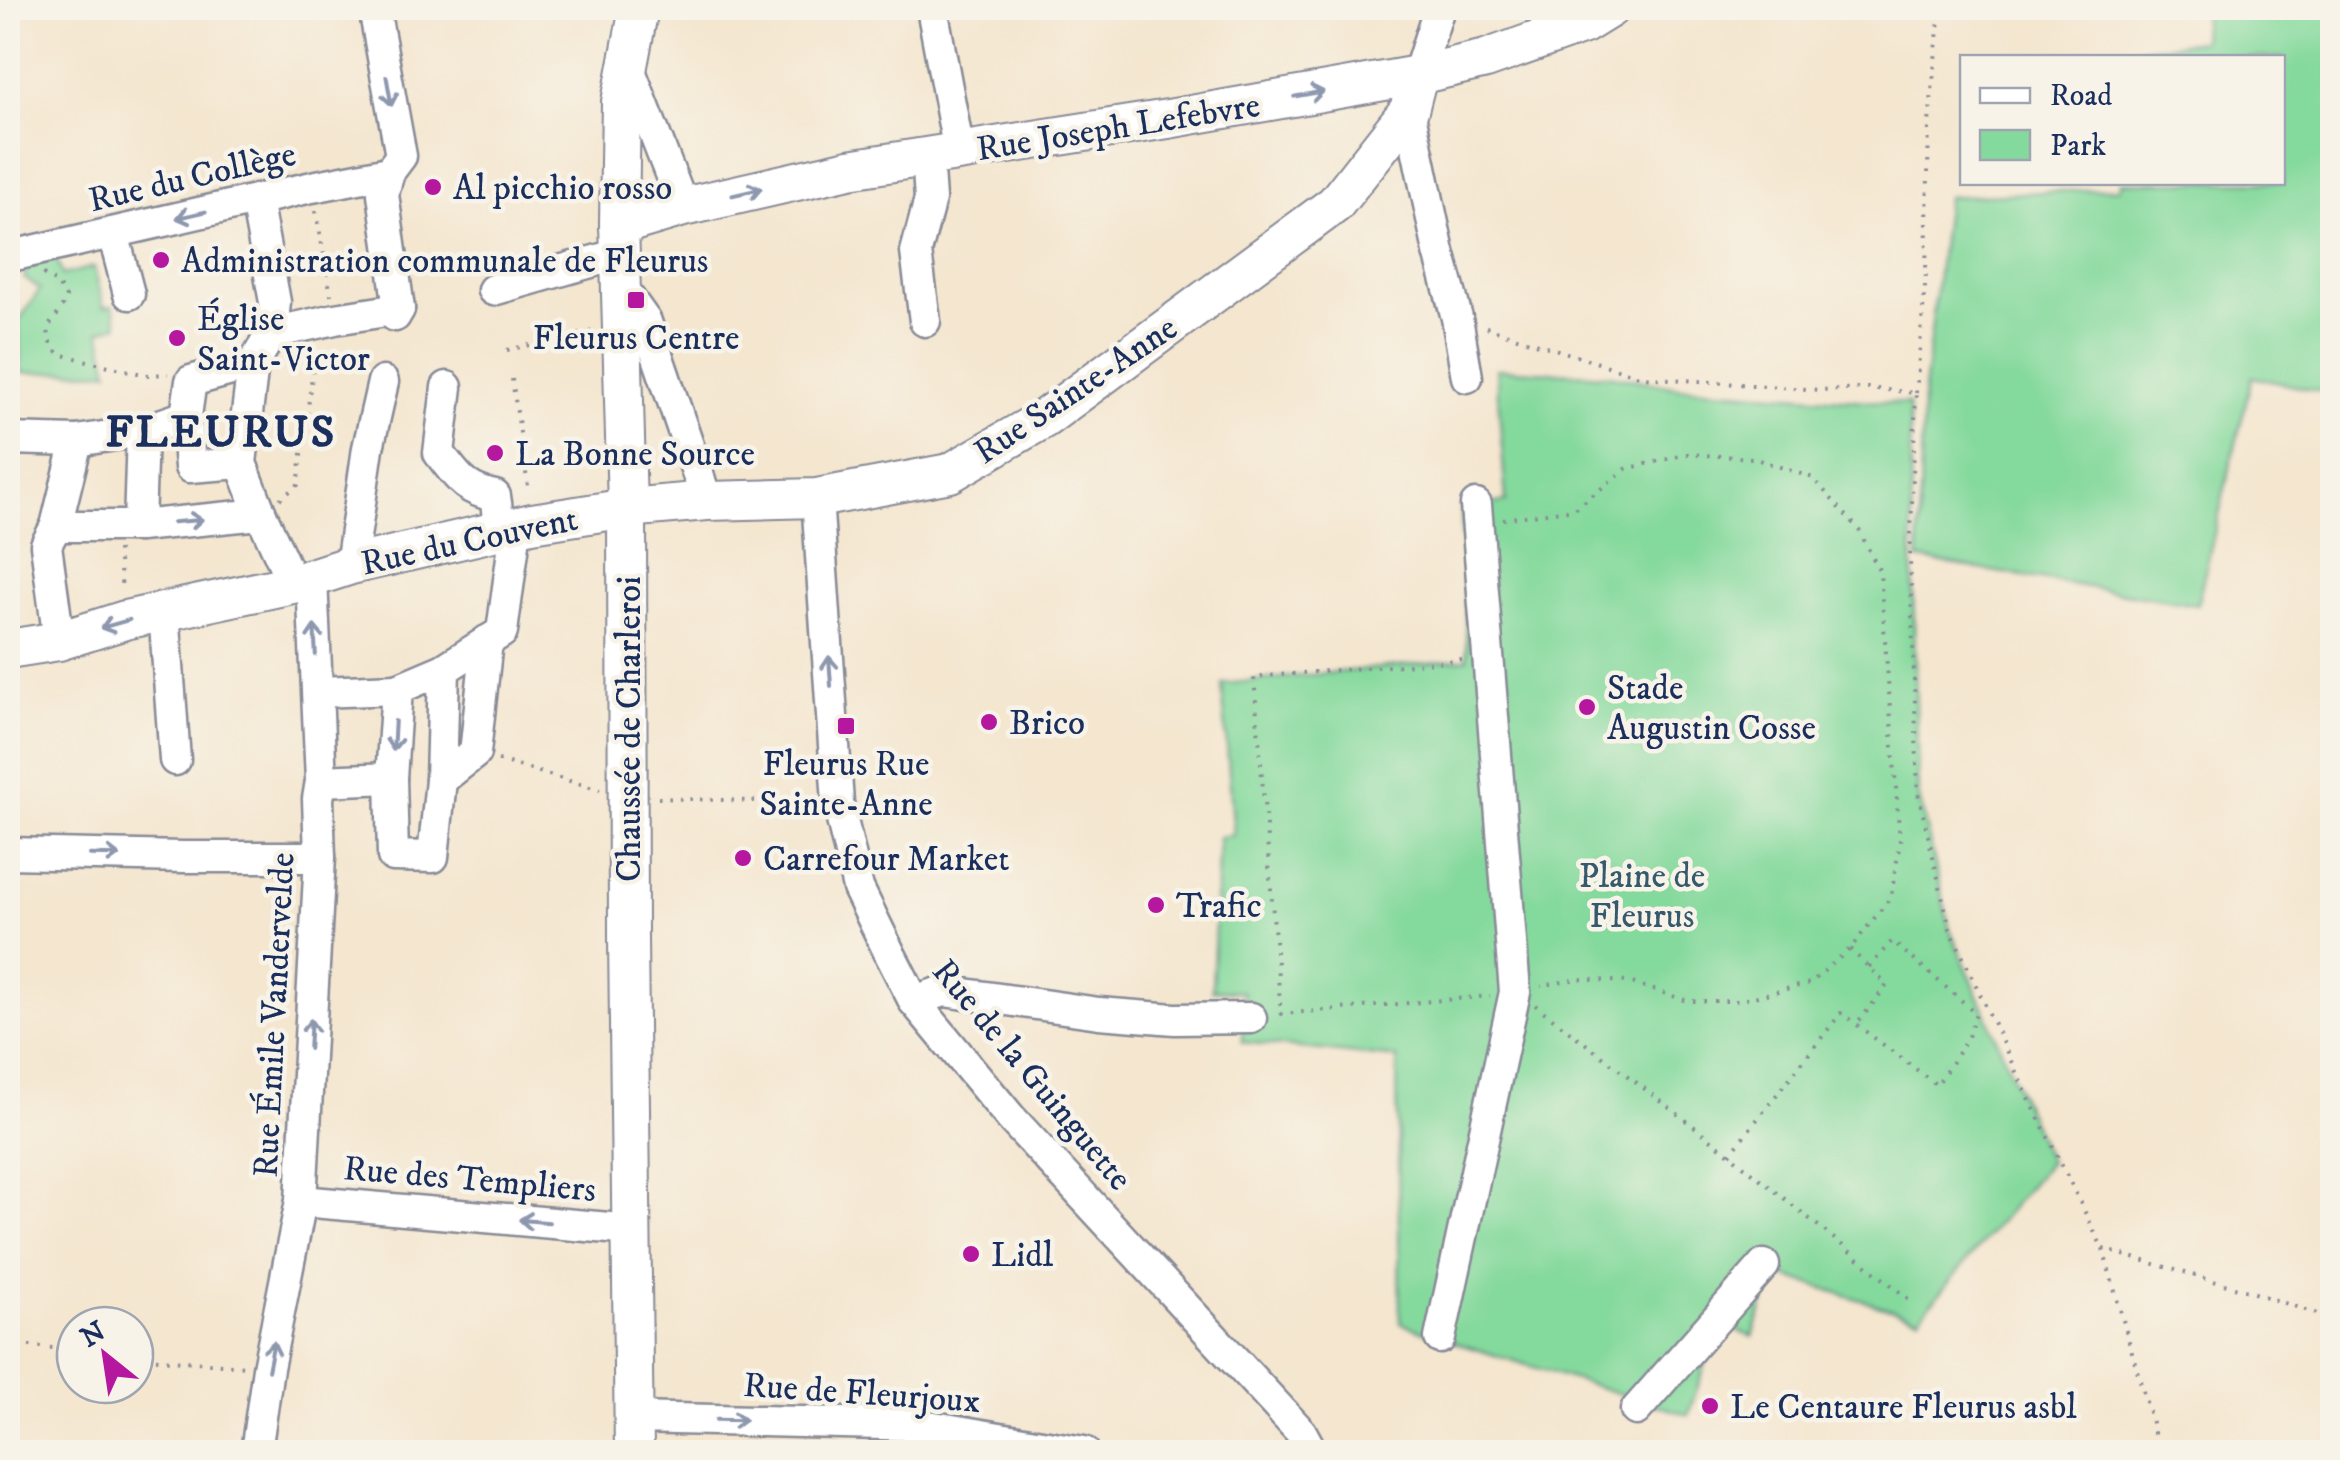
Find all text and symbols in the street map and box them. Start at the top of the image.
legend [1960,55,2285,185]
one-way arrow [380,75,399,107]
text: Road [2050,78,2112,115]
street label: Rue Joseph Lefebvre [973,84,1263,172]
one-way arrow [1292,84,1324,103]
text: Park [2050,128,2106,165]
street label: Rue du Collège [85,133,300,223]
place label: Al picchio rosso [453,167,672,211]
marker: Al picchio rosso [422,176,444,198]
one-way arrow [730,182,762,200]
one-way arrow [176,207,208,225]
place label: Administration communale de Fleurus [181,240,709,284]
marker: Administration communale de Fleurus [150,249,172,271]
marker: Fleurus Centre [625,289,647,311]
place label: Église Saint-Victor [197,297,370,382]
street label: Rue Sainte-Anne [966,307,1186,475]
place label: Fleurus Centre [533,317,739,361]
marker: Église Saint-Victor [166,327,188,349]
district label: FLEURUS [105,405,337,461]
place label: La Bonne Source [515,433,755,477]
marker: La Bonne Source [484,442,506,464]
street label: Rue du Couvent [357,498,582,586]
one-way arrow [171,512,204,531]
street label: Chaussée de Charleroi [608,576,652,882]
one-way arrow [100,616,131,634]
one-way arrow [305,625,324,657]
one-way arrow [820,656,839,688]
place label: Stade Augustin Cosse [1607,667,1816,751]
marker: Stade Augustin Cosse [1576,696,1598,718]
place label: Brico [1009,702,1085,746]
marker: Brico [978,711,1000,733]
marker: Fleurus Rue Sainte-Anne [835,715,857,737]
one-way arrow [384,719,403,751]
place label: Fleurus Rue Sainte-Anne [759,743,933,827]
place label: Carrefour Market [763,838,1010,882]
one-way arrow [88,846,120,864]
marker: Carrefour Market [732,847,754,869]
street label: Rue Émile Vandervelde [244,851,305,1179]
park label: Plaine de Fleurus [1579,855,1705,939]
place label: Trafic [1176,885,1262,929]
marker: Trafic [1145,894,1167,916]
street label: Rue de la Guinguette [922,951,1141,1200]
one-way arrow [301,1019,320,1051]
street label: Rue des Templiers [342,1147,598,1213]
one-way arrow [519,1212,551,1231]
place label: Lidl [991,1234,1054,1278]
marker: Lidl [960,1243,982,1265]
north arrow [55,1305,155,1405]
text: N [75,1314,112,1356]
one-way arrow [262,1340,281,1373]
street label: Rue de Fleurjoux [742,1364,982,1424]
place label: Le Centaure Fleurus asbl [1730,1386,2077,1430]
marker: Le Centaure Fleurus asbl [1699,1395,1721,1417]
one-way arrow [715,1411,747,1430]

